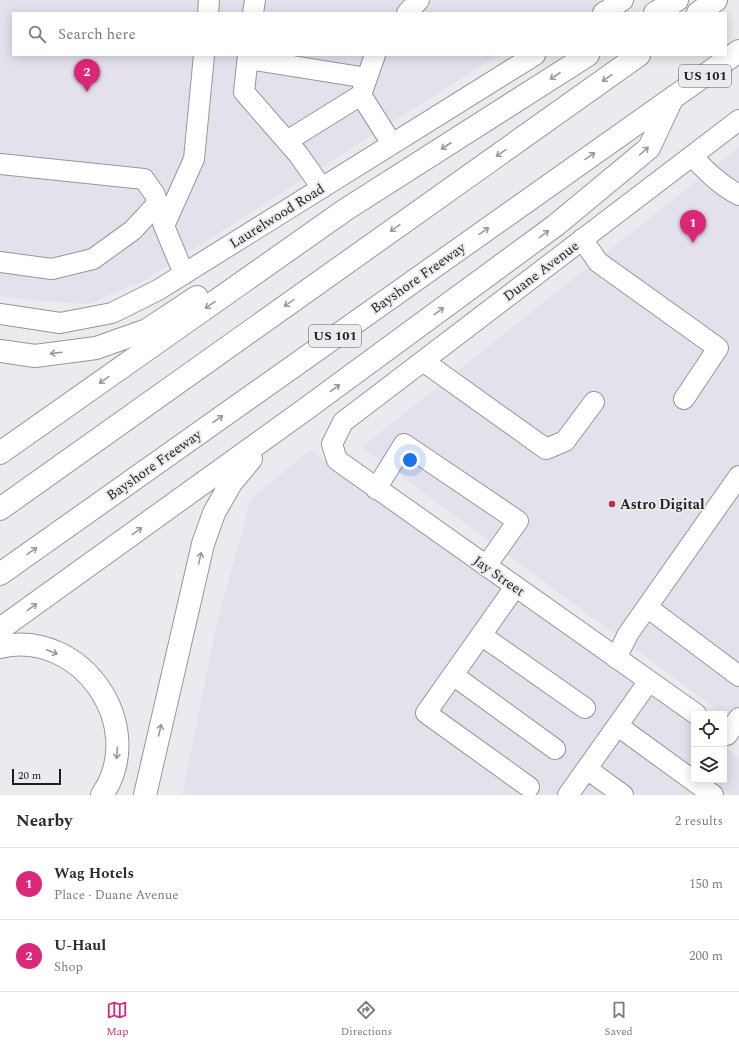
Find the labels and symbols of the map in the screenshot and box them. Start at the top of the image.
pin: 2 [74,59,100,92]
road number: US 101 [679,65,731,87]
one-way arrow [550,72,561,80]
one-way arrow [602,74,613,82]
one-way arrow [440,142,451,150]
one-way arrow [639,146,649,156]
one-way arrow [496,149,507,157]
one-way arrow [584,152,595,160]
street label: Laurelwood Road [225,178,329,254]
pin: 1 [680,210,706,243]
one-way arrow [390,224,401,232]
one-way arrow [478,227,489,235]
one-way arrow [538,229,549,238]
street label: Duane Avenue [499,235,584,307]
street label: Bayshore Freeway [366,237,471,319]
one-way arrow [284,299,295,308]
one-way arrow [205,301,216,309]
one-way arrow [434,307,445,315]
road number: US 101 [309,325,361,347]
one-way arrow [50,349,63,357]
one-way arrow [99,376,110,384]
one-way arrow [329,384,340,392]
one-way arrow [212,415,223,424]
street label: Bayshore Freeway [102,424,207,506]
your location [400,450,420,470]
place label: Astro Digital [620,494,705,515]
marker: Astro Digital [607,499,617,509]
one-way arrow [131,527,142,535]
one-way arrow [26,547,37,555]
street label: Jay Street [469,551,529,601]
one-way arrow [196,552,204,565]
one-way arrow [26,603,37,611]
one-way arrow [45,648,57,656]
one-way arrow [157,724,164,737]
one-way arrow [114,746,121,759]
scale bar [12,767,61,786]

